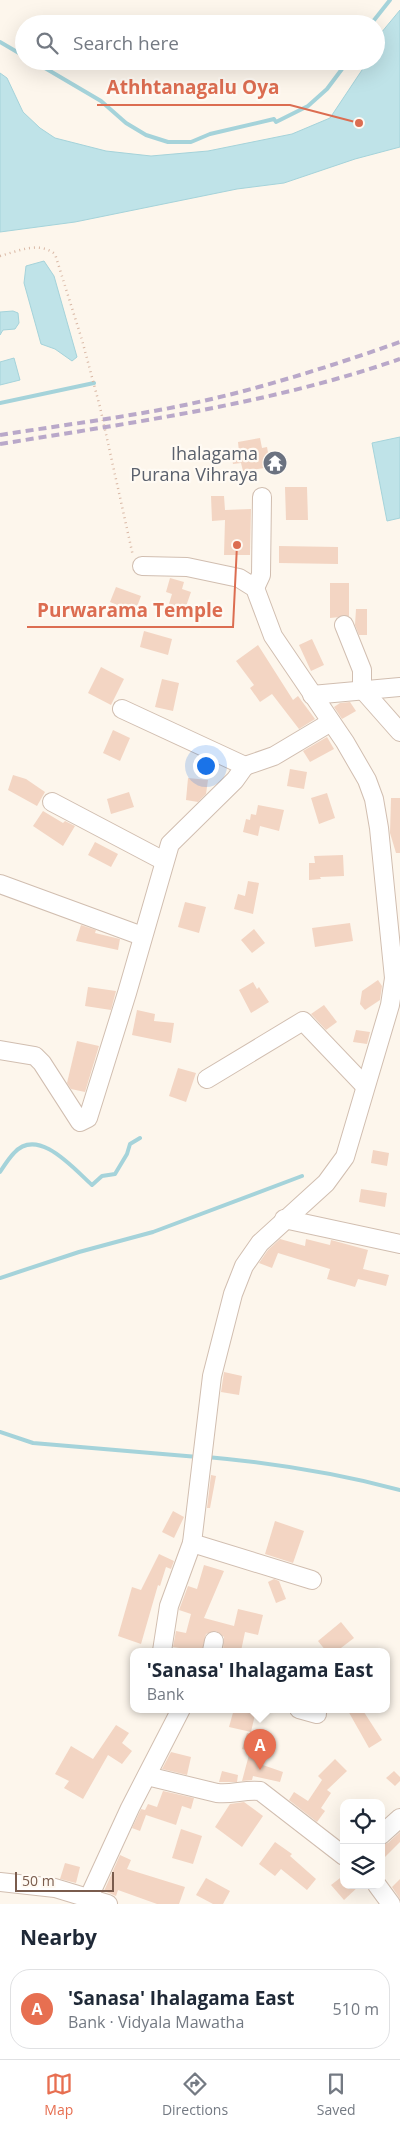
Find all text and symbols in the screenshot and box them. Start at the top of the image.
search box [15,15,385,70]
icon: search [33,29,61,57]
text: Search here [73,30,179,56]
callout: Athhtanagalu Oya [97,71,290,105]
text: Athhtanagalu Oya [107,74,279,100]
place label: Ihalagama Purana Vihraya [130,441,258,486]
temple icon: Ihalagama Purana Vihraya [262,450,288,476]
callout: Purwarama Temple [27,593,233,627]
text: Purwarama Temple [37,597,223,623]
your location [193,753,219,779]
popup [130,1648,390,1713]
text: 'Sanasa' Ihalagama East [147,1657,373,1683]
text: Bank [147,1683,184,1705]
pin: A [244,1729,276,1770]
map controls [340,1799,385,1889]
button: locate [340,1799,385,1844]
button: layers [340,1844,385,1889]
scale bar [15,1869,114,1892]
text: 50 m [22,1871,55,1890]
text: Nearby [20,1923,97,1951]
text: 'Sanasa' Ihalagama East [68,1985,295,2011]
text: A [31,1998,43,2020]
text: 510 m [333,1998,379,2020]
text: Bank · Vidyala Mawatha [68,2011,244,2033]
tab: Map [44,2070,73,2119]
tab: Directions [162,2070,228,2119]
tab: Saved [317,2070,356,2119]

